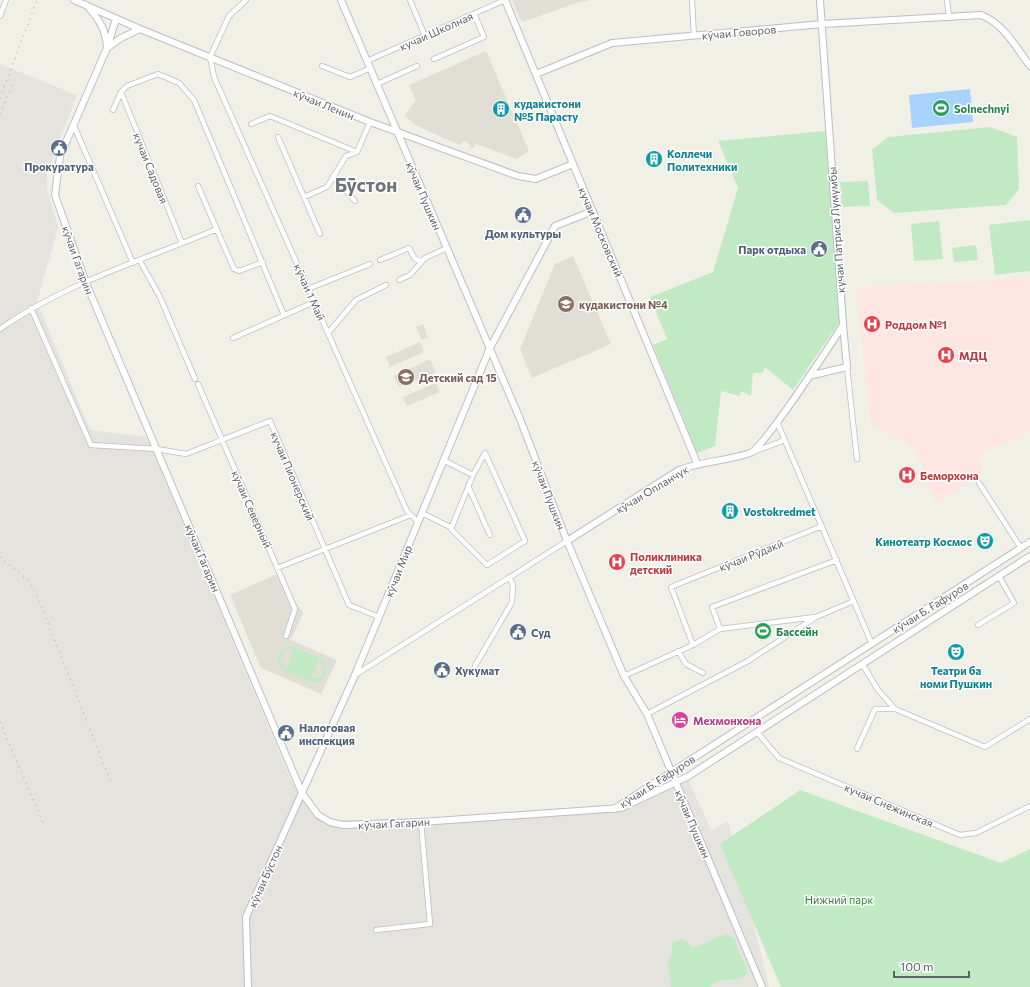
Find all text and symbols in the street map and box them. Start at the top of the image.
street label: кучаи Школная [397,9,475,53]
street label: кӯчаи Говоров [701,22,777,42]
street label: кӯчаи Ленин [292,86,356,122]
place label: кудакистони №5 Парасту [514,97,581,123]
sports icon: Solnechnyi [931,98,951,118]
building icon: кудакистони №5 Парасту [491,99,511,119]
place label: Solnechnyi [954,102,1009,115]
street label: кучаи Садовая [131,131,171,205]
public building icon: Прокуратура [49,138,69,158]
place label: Коллечи Политехники [667,147,737,173]
building icon: Коллечи Политехники [644,149,664,169]
place label: Прокуратура [24,160,94,173]
street label: кӯчаи Пушкин [404,160,444,232]
street label: кучаи Патриса Лумумбы [825,166,847,294]
district label: Бӯстон [335,173,397,196]
street label: кучаи Московский [576,185,626,279]
public building icon: Дом культуры [513,205,533,225]
street label: кӯчаи Гагарин [60,224,96,296]
place label: Дом культуры [485,227,561,240]
public building icon: Парк отдыха [809,239,829,259]
place label: Парк отдыха [738,243,806,256]
street label: кӯчаи 1 Май [292,262,328,322]
school or university icon: кудакистони №4 [556,294,576,314]
place label: кудакистони №4 [579,298,668,311]
hospital icon: Роддом №1 [862,314,882,334]
place label: Роддом №1 [885,318,947,331]
hospital icon: МДЦ [936,345,956,365]
place label: МДЦ [959,349,987,362]
school or university icon: Детский сад 15 [396,367,416,387]
place label: Детский сад 15 [419,371,497,384]
street label: кучаи Пионерский [268,430,318,522]
street label: кӯчаи Пушкин [530,459,568,531]
street label: кӯчаи Опланчук [613,462,691,516]
hospital icon: Беморхона [897,465,917,485]
street label: кӯчаи Северный [229,468,275,550]
place label: Беморхона [920,469,979,482]
building icon: Vostokredmet [720,501,740,521]
place label: Vostokredmet [743,505,816,518]
street label: кӯчаи Гагарин [183,522,223,594]
theatre icon: Кинотеатр Космос [975,531,995,551]
place label: Кинотеатр Космос [875,535,972,548]
street label: кӯчаи Рӯдакӣ [717,536,785,574]
street label: кӯчаи Мир [382,543,414,599]
place label: Поликлиника детский [630,550,702,576]
hospital icon: Поликлиника детский [607,552,627,572]
street label: кӯчаи Б. Ғафуров [890,578,971,636]
sports icon: Бассейн [753,621,773,641]
public building icon: Суд [508,622,528,642]
place label: Бассейн [776,625,818,638]
place label: Суд [531,626,551,639]
theatre icon: Театри ба номи Пушкин [946,642,966,662]
public building icon: Хукумат [432,660,452,680]
place label: Хукумат [455,664,500,677]
place label: Театри ба номи Пушкин [920,664,992,690]
hotel icon: Мехмонхона [670,710,690,730]
place label: Мехмонхона [693,714,761,727]
place label: Налоговая инспекция [299,721,355,747]
public building icon: Налоговая инспекция [276,723,296,743]
street label: кӯчаи Б. Ғафуров [617,752,697,810]
street label: кучаи Снежинская [843,780,935,830]
street label: кӯчаи Пушкин [673,788,713,860]
street label: кӯчаи Гагарин [358,815,430,831]
street label: кӯчаи Бӯстон [245,843,285,909]
park label: Нижний парк [805,893,873,906]
scale bar [894,953,969,979]
text: 100 m [900,959,934,973]

